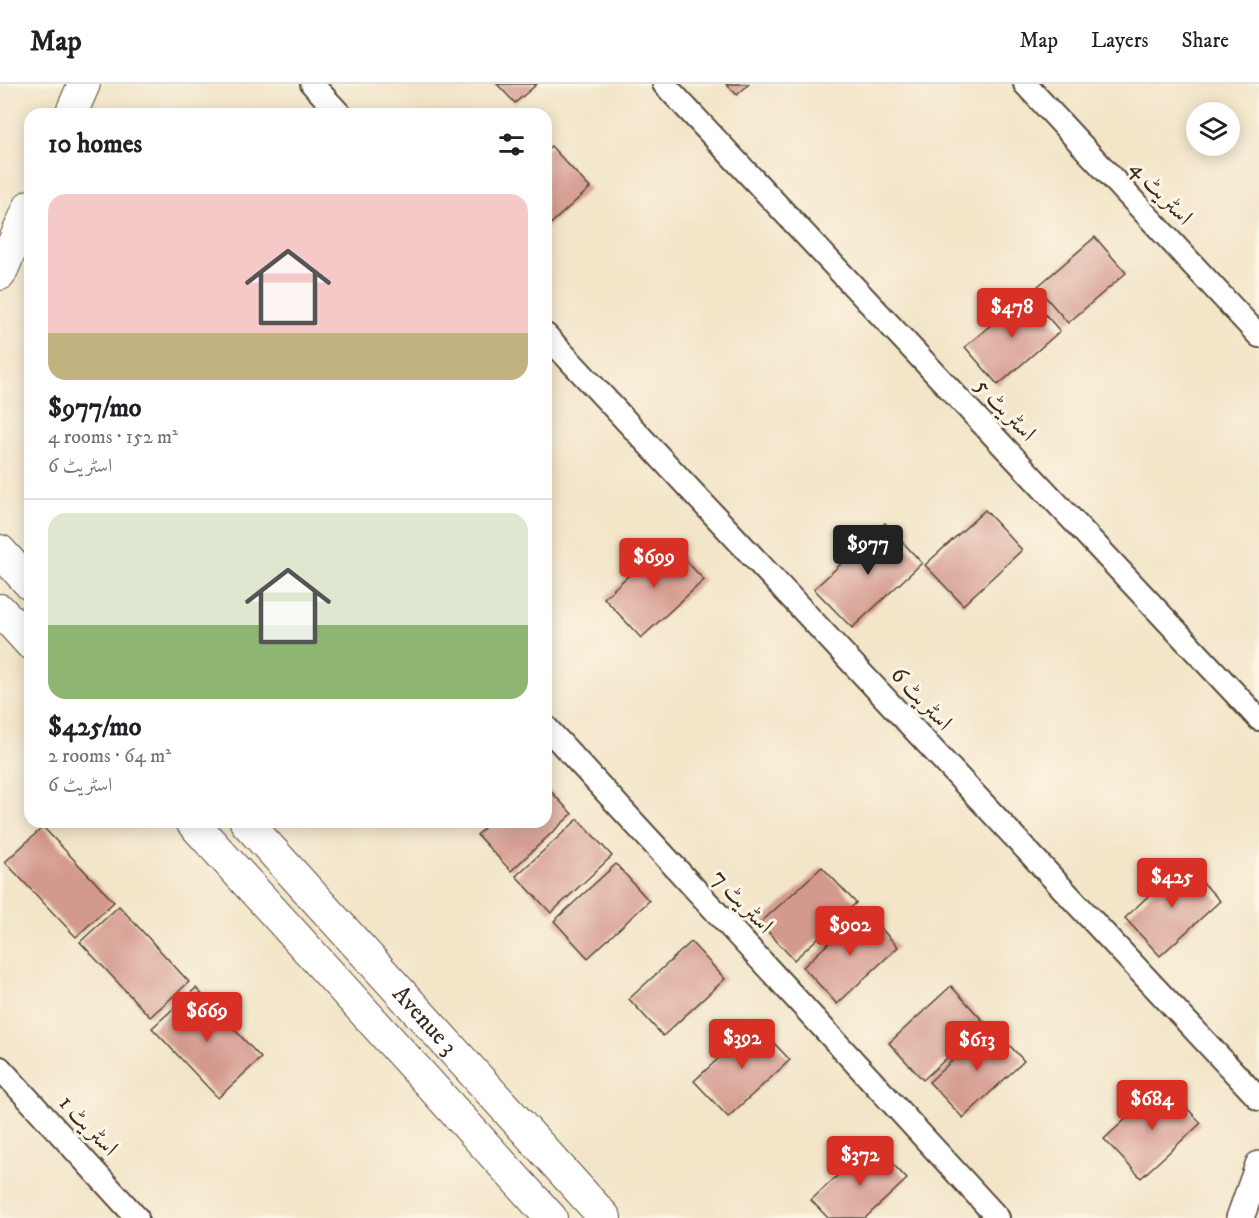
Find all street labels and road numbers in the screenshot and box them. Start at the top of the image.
street label: اسٹریٹ 4 [1123,154,1199,232]
street label: اسٹریٹ 5 [968,371,1042,448]
street label: اسٹریٹ 6 [884,660,959,737]
street label: اسٹریٹ 7 [705,863,780,940]
street label: Avenue 3 [385,980,464,1061]
street label: اسٹریٹ 1 [52,1089,124,1163]

